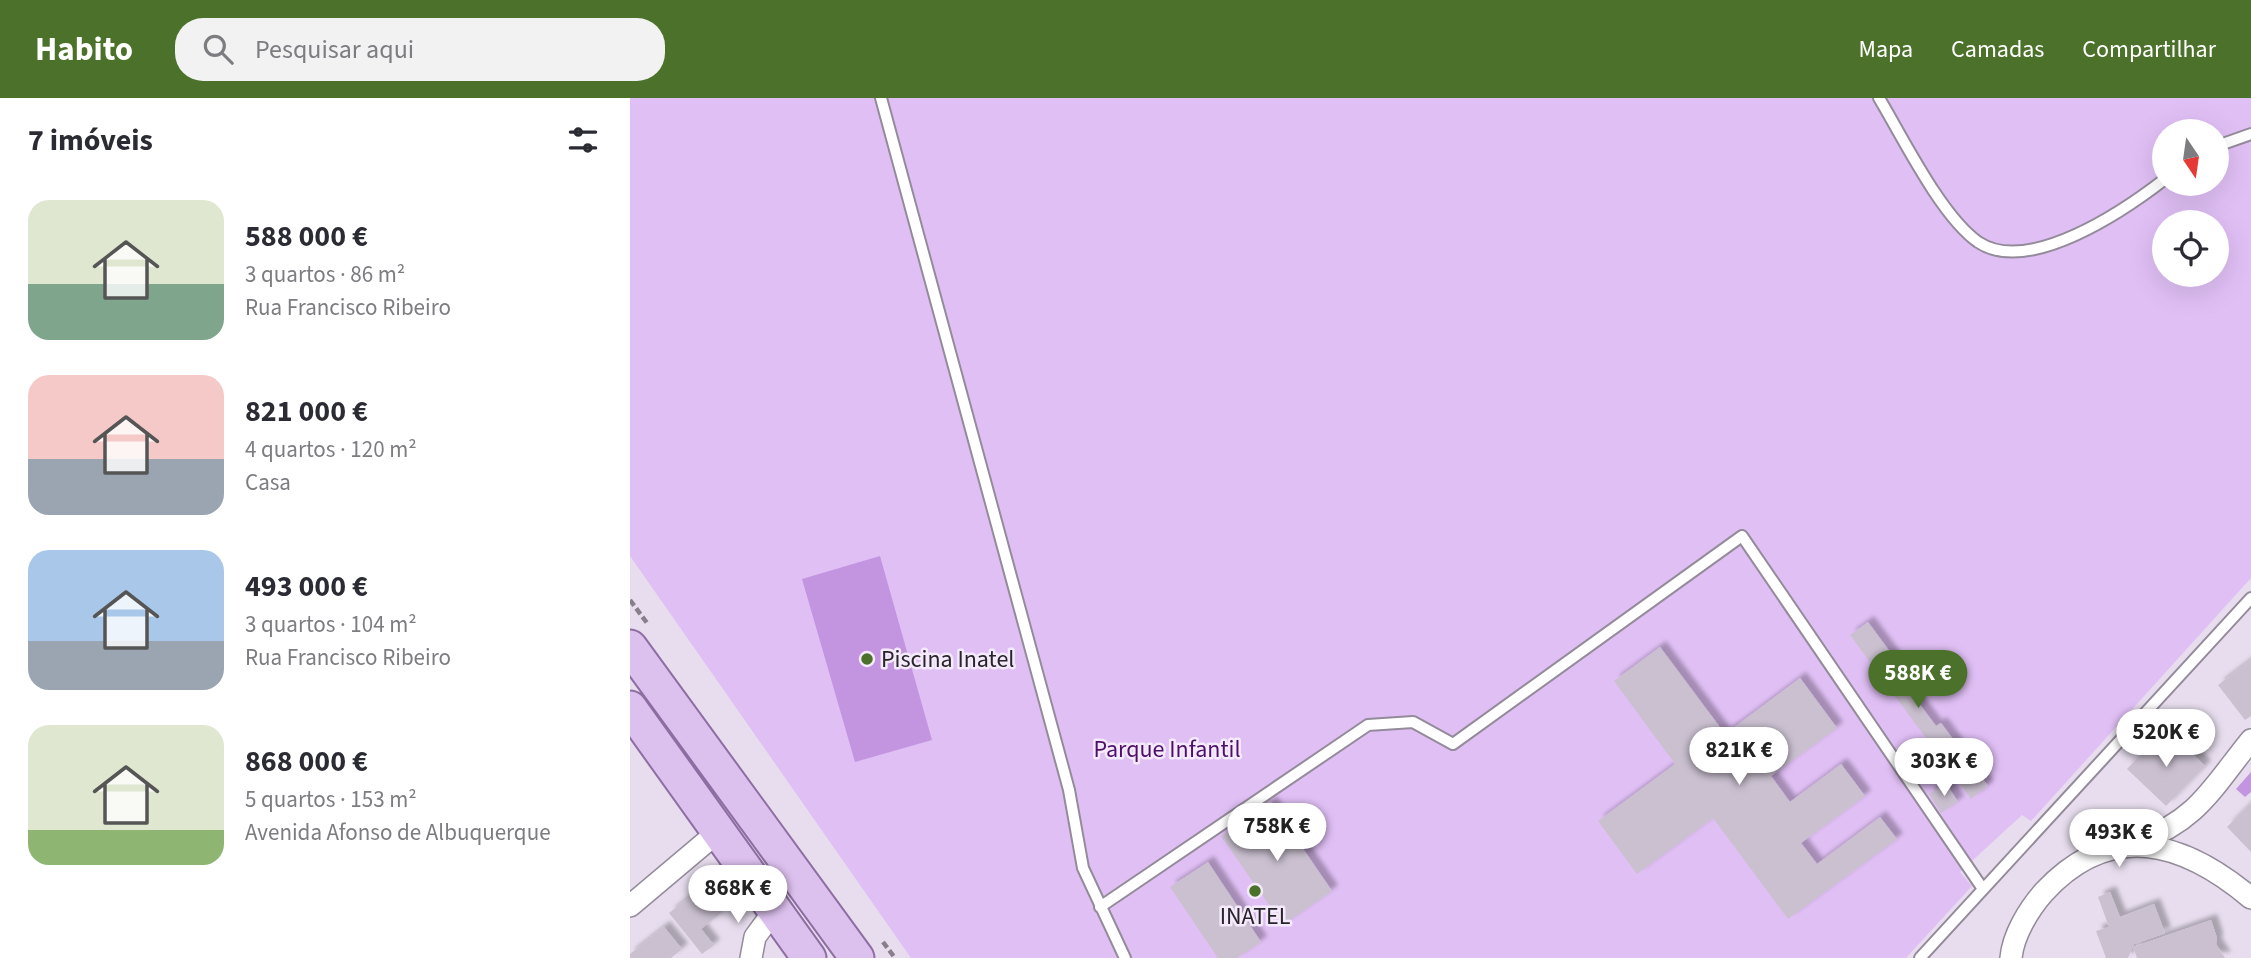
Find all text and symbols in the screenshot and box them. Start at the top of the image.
search box [175,18,665,81]
text: Habito [35,26,133,73]
icon: search [199,30,237,68]
text: Pesquisar aqui [255,31,414,68]
text: Mapa [1858,32,1913,67]
text: Camadas [1951,32,2044,67]
text: Compartilhar [2082,32,2216,67]
text: 7 imóveis [28,119,153,162]
north arrow [2152,119,2230,196]
map controls [2152,119,2229,287]
icon: filters [564,121,602,159]
button: locate [2152,210,2229,287]
text: 588 000 € [245,215,368,258]
icon: home [84,228,168,312]
text: 3 quartos · 86 m² [245,258,405,291]
text: Rua Francisco Ribeiro [245,291,451,324]
text: 821 000 € [245,390,368,433]
icon: home [84,403,168,487]
text: 4 quartos · 120 m² [245,433,417,466]
text: Casa [245,466,291,499]
text: 493 000 € [245,565,368,608]
icon: home [84,578,168,662]
text: 3 quartos · 104 m² [245,608,417,641]
text: Rua Francisco Ribeiro [245,641,451,674]
place label: Piscina Inatel [881,642,1014,677]
pin: 588K € [1861,650,1975,710]
marker: Piscina Inatel [859,651,875,667]
text: 588K € [1884,656,1952,689]
pin: 520K € [2109,710,2223,769]
text: 520K € [2132,715,2200,748]
pin: 821K € [1682,728,1796,787]
park label: Parque Infantil [1093,732,1241,767]
text: 821K € [1705,733,1773,766]
pin: 303K € [1887,738,2001,798]
text: 868 000 € [245,740,368,783]
text: 303K € [1910,744,1978,777]
icon: home [84,753,168,837]
text: 5 quartos · 153 m² [245,783,417,816]
pin: 758K € [1220,804,1334,863]
text: 758K € [1243,809,1311,842]
pin: 493K € [2062,810,2176,869]
text: 493K € [2085,815,2153,848]
text: Avenida Afonso de Albuquerque [245,816,551,849]
pin: 868K € [681,866,795,925]
text: 868K € [704,871,772,904]
marker: INATEL [1247,883,1263,899]
place label: INATEL [1220,899,1291,934]

